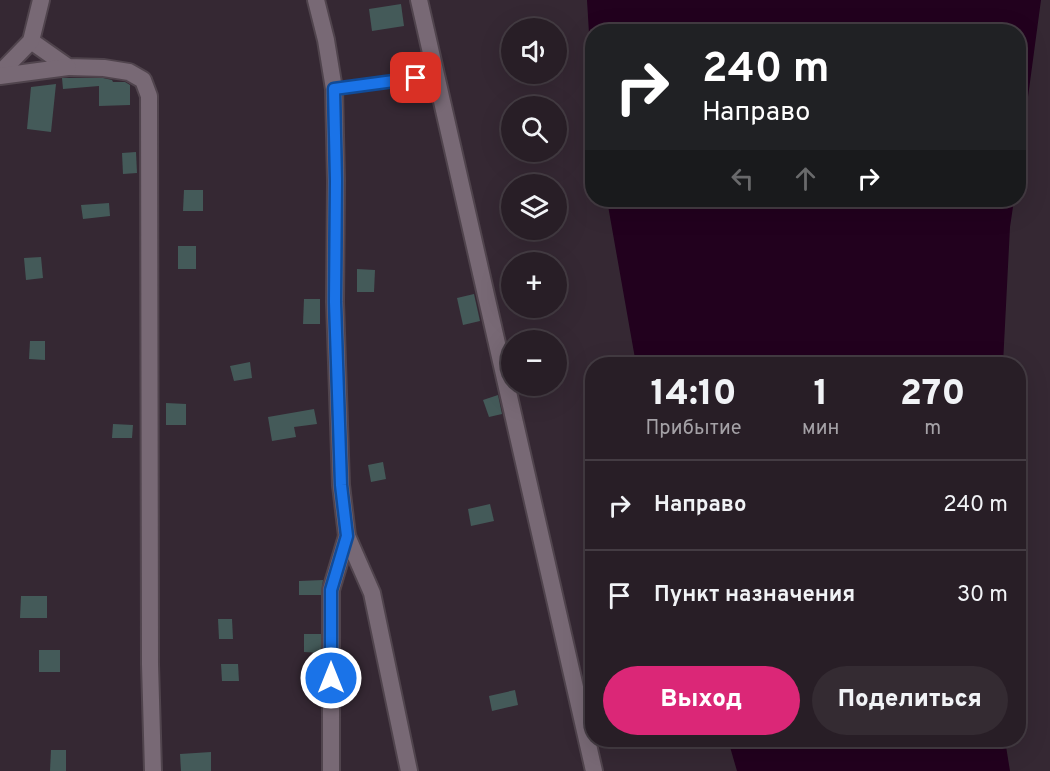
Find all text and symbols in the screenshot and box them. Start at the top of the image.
map controls [501,18,567,396]
button: sound [501,18,567,84]
text: 240 m [702,44,830,97]
icon: right [603,48,681,126]
pin [390,52,441,103]
icon: arrive [399,61,432,94]
button: search [501,96,567,162]
text: Направо [702,96,810,130]
icon: left [726,162,759,195]
icon: ahead [789,162,822,195]
icon: right [852,162,885,195]
button: layers [501,174,567,240]
button: + [501,252,567,318]
button: − [501,330,567,396]
text: 14:10 [651,372,737,418]
text: 1 [813,372,828,418]
text: 270 [900,372,965,418]
text: Прибытие [646,416,742,442]
text: мин [802,416,839,442]
text: m [924,416,941,442]
icon: right [603,489,636,522]
text: Направо [654,492,746,519]
text: 240 m [943,492,1008,519]
icon: arrive [603,579,636,612]
text: Пункт назначения [654,582,855,609]
text: 30 m [957,582,1008,609]
position arrow [299,646,363,710]
button: Выход [603,666,800,735]
button: Поделиться [812,666,1008,735]

